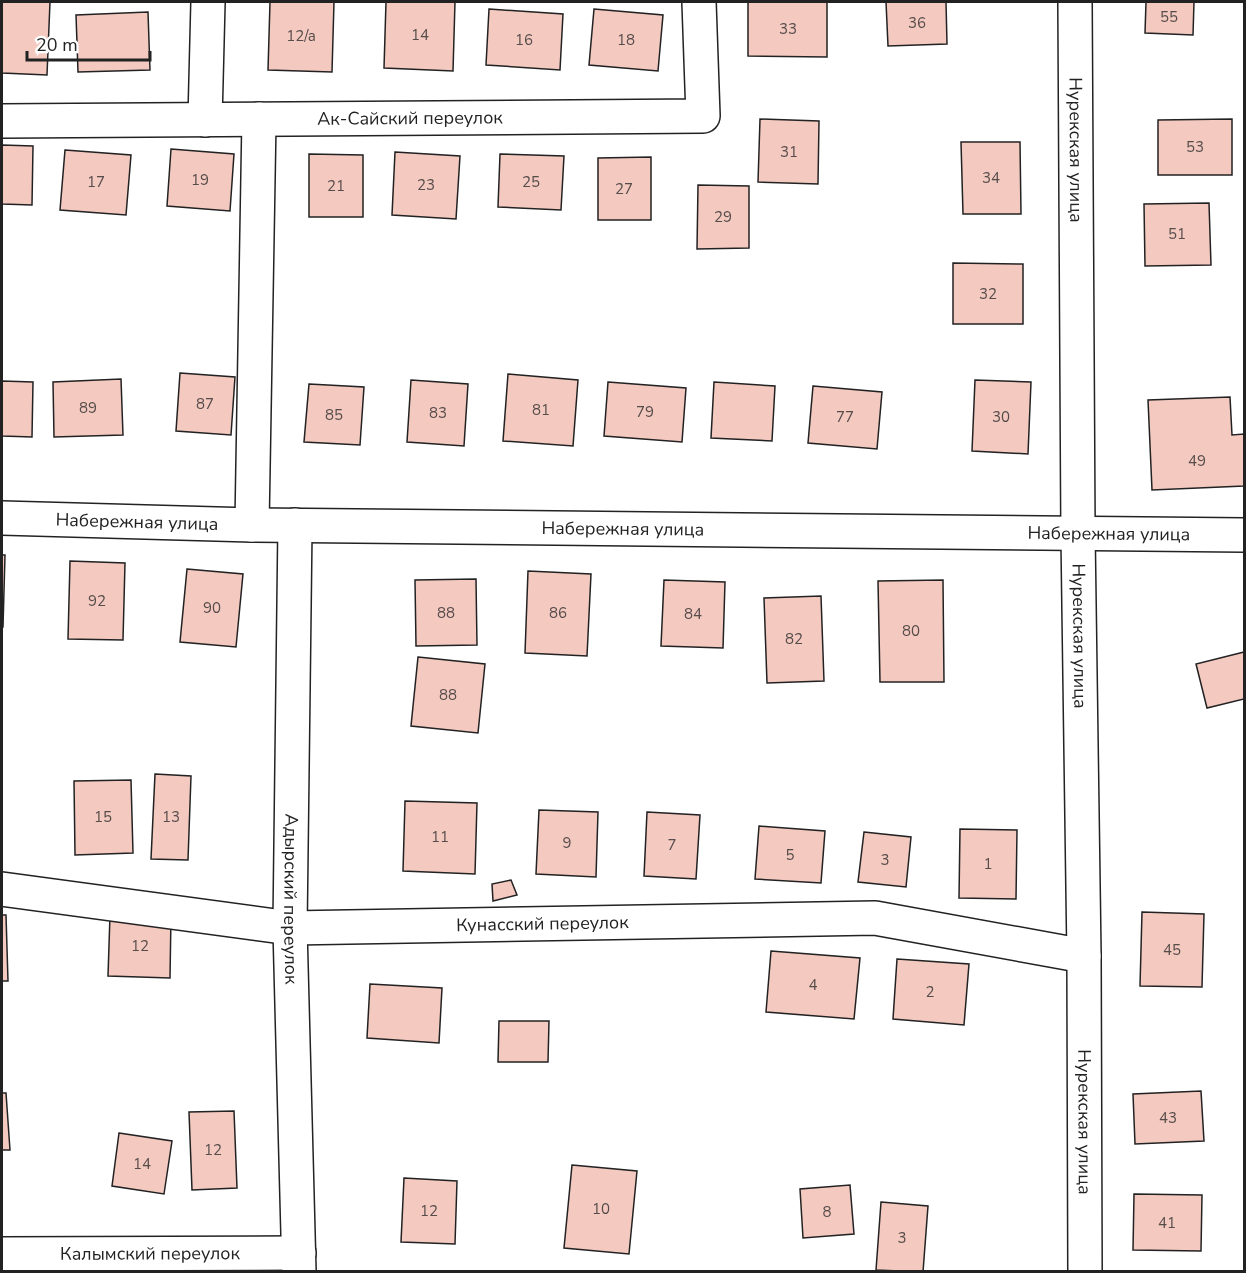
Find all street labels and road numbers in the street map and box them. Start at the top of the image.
street label: Нурекская улица [1063,77,1088,223]
street label: Ак-Сайский переулок [317,105,503,131]
street label: Набережная улица [55,508,219,536]
street label: Набережная улица [541,516,704,542]
street label: Набережная улица [1027,521,1190,546]
street label: Нурекская улица [1066,563,1092,709]
street label: Адырский переулок [278,813,303,985]
street label: Кунасский переулок [456,910,629,937]
street label: Нурекская улица [1072,1049,1097,1195]
street label: Калымский переулок [60,1241,240,1266]

